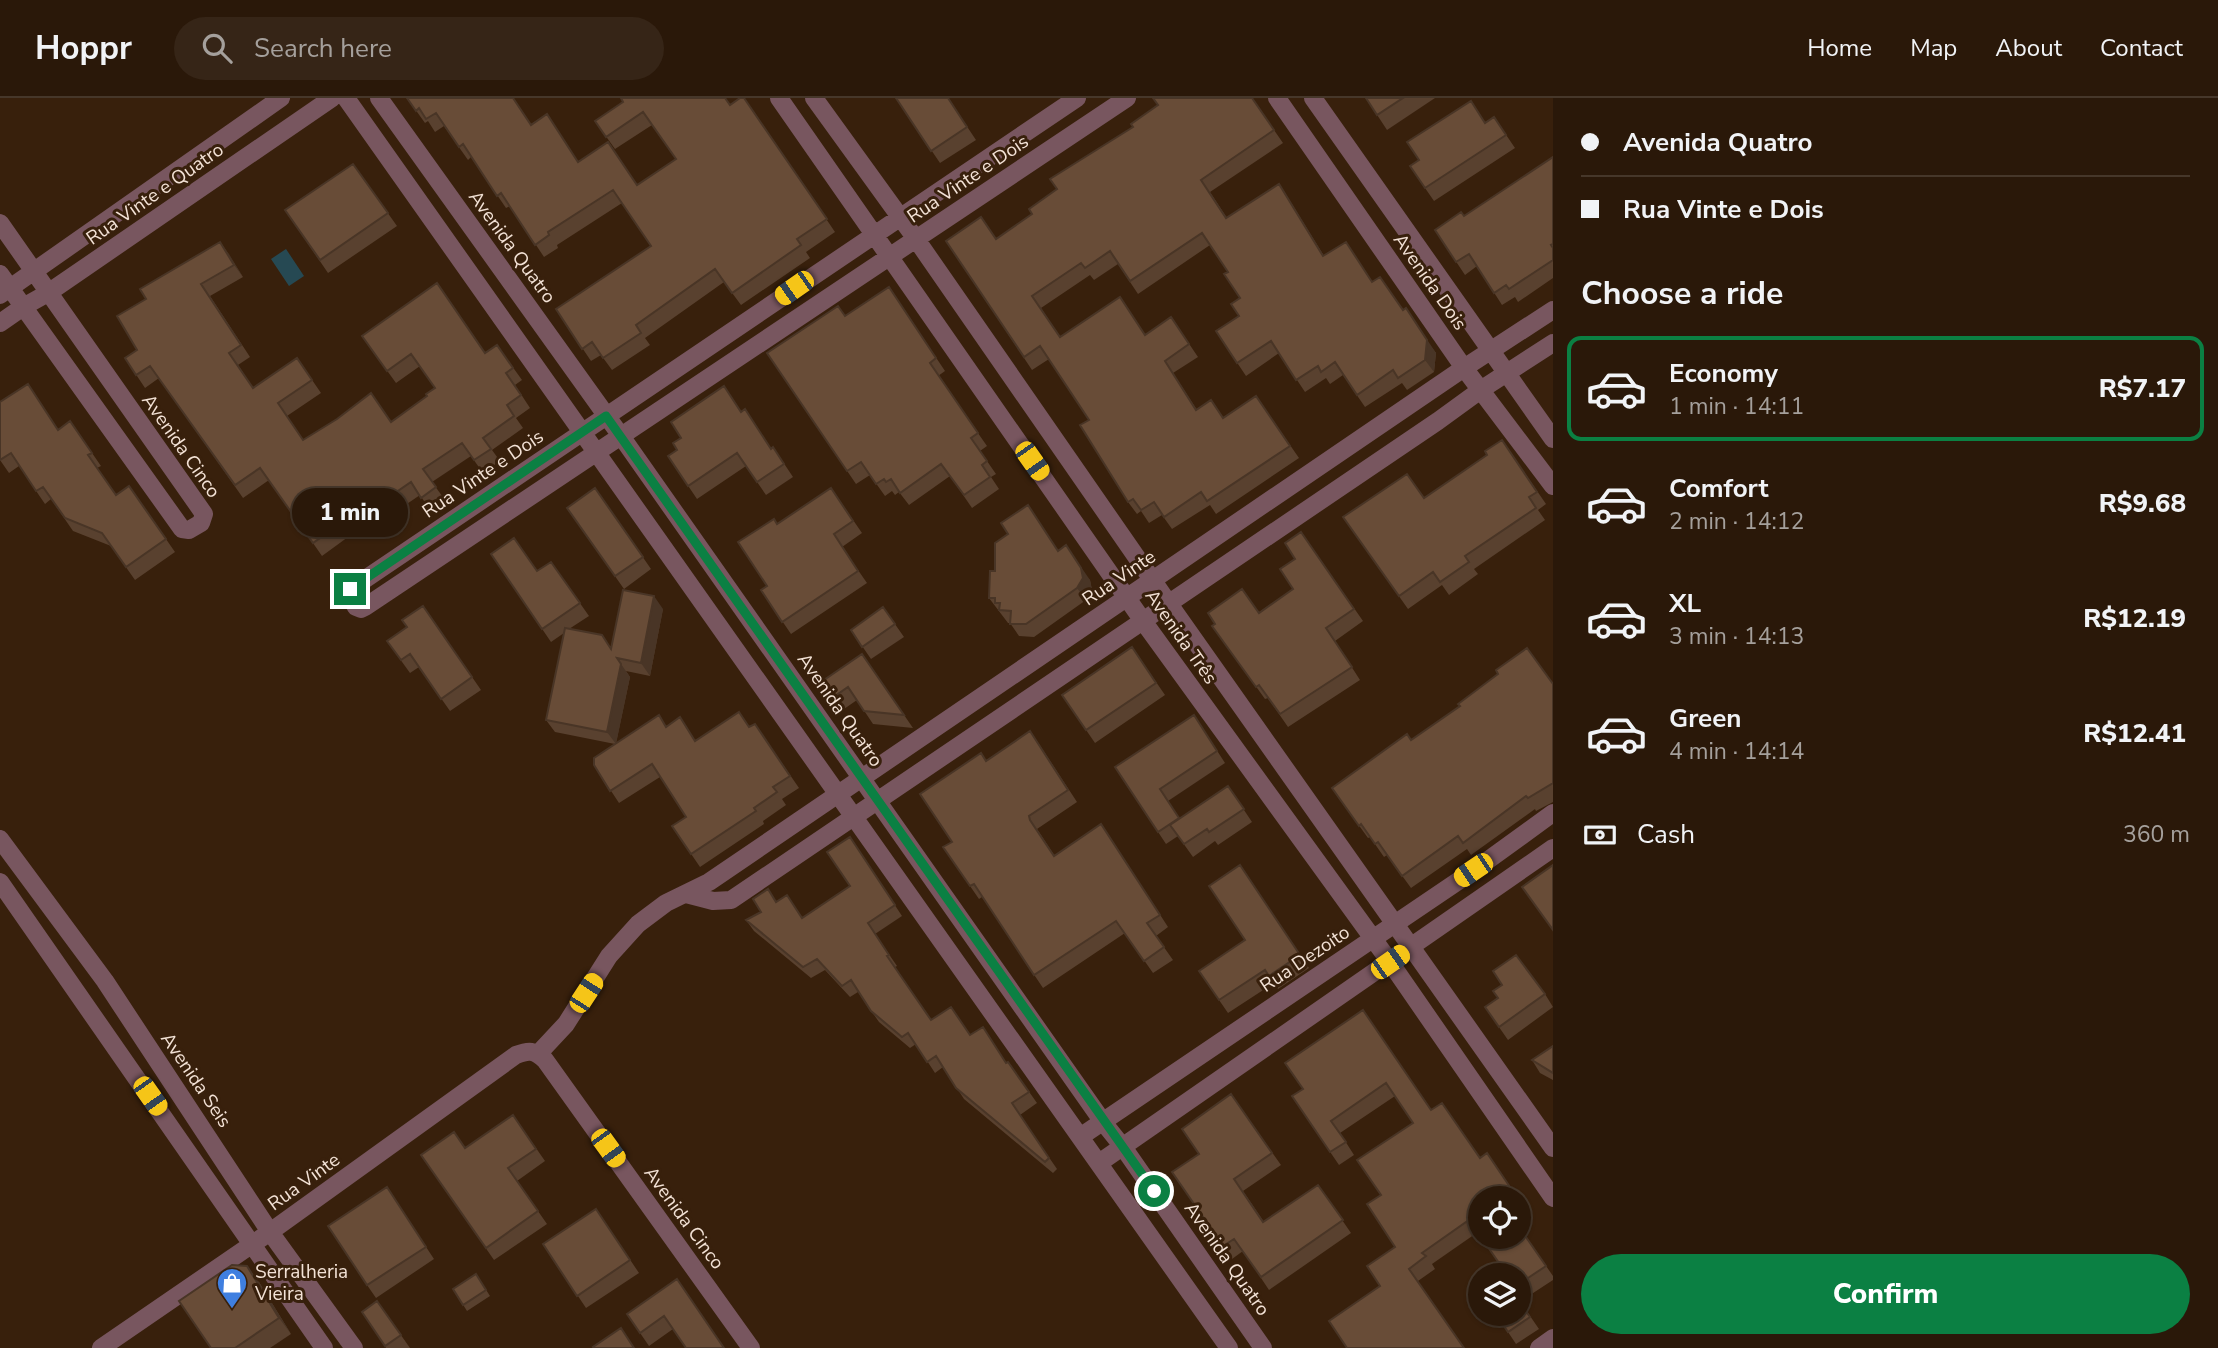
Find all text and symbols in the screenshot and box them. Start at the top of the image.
search box [174,17,664,80]
text: Hoppr [35,26,132,71]
icon: search [198,29,236,67]
text: Search here [254,31,392,66]
text: Home [1807,32,1872,64]
text: Map [1910,32,1957,64]
text: About [1995,32,2062,64]
text: Contact [2100,32,2183,64]
text: Avenida Quatro [1623,125,1812,160]
street label: Rua Vinte e Dois [902,129,1034,229]
street label: Rua Vinte e Quatro [81,137,229,251]
street label: Avenida Quatro [462,185,562,309]
text: Rua Vinte e Dois [1623,192,1824,227]
street label: Avenida Dois [1387,228,1473,336]
car [771,267,818,309]
text: Choose a ride [1581,272,1783,315]
text: Economy [1669,356,1778,391]
icon: car [1585,357,1648,420]
text: R$7.17 [2099,371,2186,406]
street label: Avenida Cinco [136,389,226,503]
text: 1 min · 14:11 [1669,391,1804,422]
street label: Rua Vinte e Dois [417,424,549,524]
car [1012,438,1053,484]
text: Comfort [1669,471,1769,506]
icon: car [1585,472,1648,535]
text: R$9.68 [2099,486,2186,521]
callout: 1 min [292,488,408,536]
text: 1 min [320,497,380,528]
text: 2 min · 14:12 [1669,506,1804,537]
street label: Rua Vinte [1077,544,1161,612]
route end [334,573,366,605]
street label: Avenida Três [1139,584,1223,690]
text: XL [1669,586,1701,621]
icon: car [1585,587,1648,650]
text: R$12.19 [2083,601,2186,636]
text: 3 min · 14:13 [1669,621,1804,652]
street label: Avenida Quatro [791,648,889,772]
text: Green [1669,701,1742,736]
icon: car [1585,702,1648,765]
text: R$12.41 [2083,716,2186,751]
text: 4 min · 14:14 [1669,736,1804,767]
icon: cash [1581,816,1619,854]
text: Cash [1637,817,1695,852]
text: 360 m [2123,819,2190,850]
car [1450,850,1497,890]
street label: Rua Dezoito [1255,919,1355,999]
car [1367,941,1414,983]
car [566,970,607,1016]
street label: Avenida Seis [155,1027,237,1133]
car [130,1073,171,1119]
car [588,1125,629,1171]
street label: Rua Vinte [263,1147,345,1217]
street label: Avenida Cinco [638,1161,730,1275]
route start [1138,1175,1170,1207]
map controls [1468,1186,1531,1326]
button: locate [1468,1186,1531,1249]
street label: Avenida Quatro [1178,1197,1276,1321]
button: Confirm [1581,1254,2190,1334]
place label: Serralheria Vieira [254,1259,348,1307]
button: layers [1468,1263,1531,1326]
shop icon: Serralheria Vieira [215,1266,249,1310]

